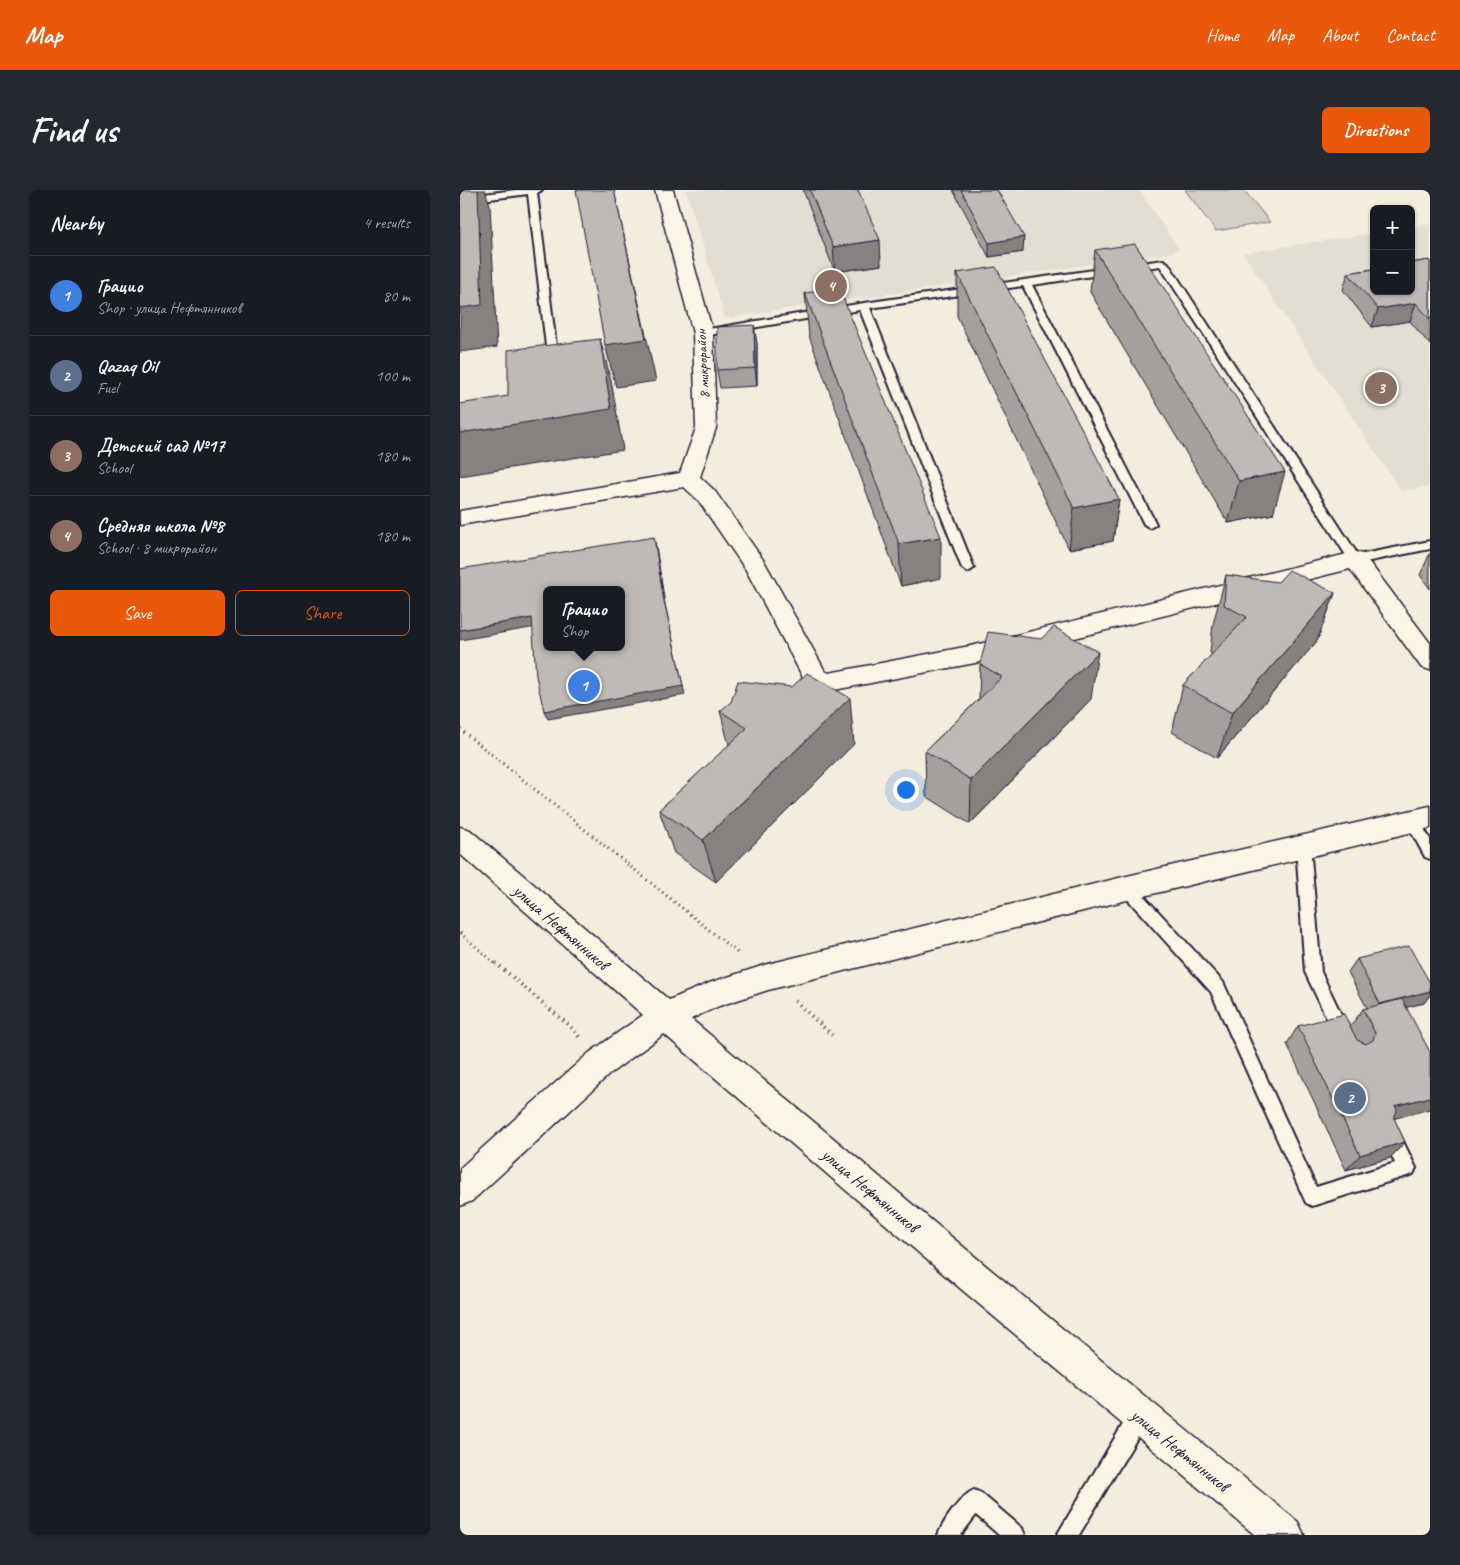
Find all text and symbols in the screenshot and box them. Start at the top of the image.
text: Map [25,20,62,50]
text: Home [1206,24,1239,46]
text: Map [1267,24,1294,46]
text: About [1322,24,1358,46]
text: Contact [1386,24,1435,46]
button: Directions [1322,107,1430,153]
text: Find us [30,108,117,153]
map controls [1370,205,1415,295]
button: + [1370,205,1415,250]
text: Nearby [50,210,103,236]
text: 4 results [363,213,410,233]
button: − [1370,250,1415,295]
pin: 4 [815,267,847,305]
text: Грацио [97,274,143,298]
text: 1 [62,286,70,306]
text: 80 m [383,286,410,306]
text: Shop · улица Нефтянников [97,298,241,318]
street label: 8 микрорайон [692,328,714,399]
text: Qazaq Oil [97,354,157,378]
text: 2 [62,366,70,386]
text: 100 m [376,366,410,386]
pin: 3 [1365,369,1397,407]
text: Fuel [97,378,118,398]
text: Детский сад №17 [97,434,224,458]
text: 3 [62,446,70,466]
text: 180 m [376,446,410,466]
text: School [97,458,131,478]
text: Средняя школа №8 [97,514,224,538]
text: 4 [62,526,70,546]
text: 180 m [376,526,410,546]
text: School · 8 микрорайон [97,538,216,558]
popup [543,586,625,651]
button: Save [50,590,225,636]
button: Share [235,590,410,636]
text: Грацио [561,597,607,621]
text: Shop [561,621,588,641]
pin: 1 [568,667,600,705]
your location [893,777,919,803]
street label: улица Нефтянников [508,879,615,976]
pin: 2 [1334,1079,1366,1117]
street label: улица Нефтянников [816,1143,925,1239]
street label: улица Нефтянников [1126,1403,1235,1498]

